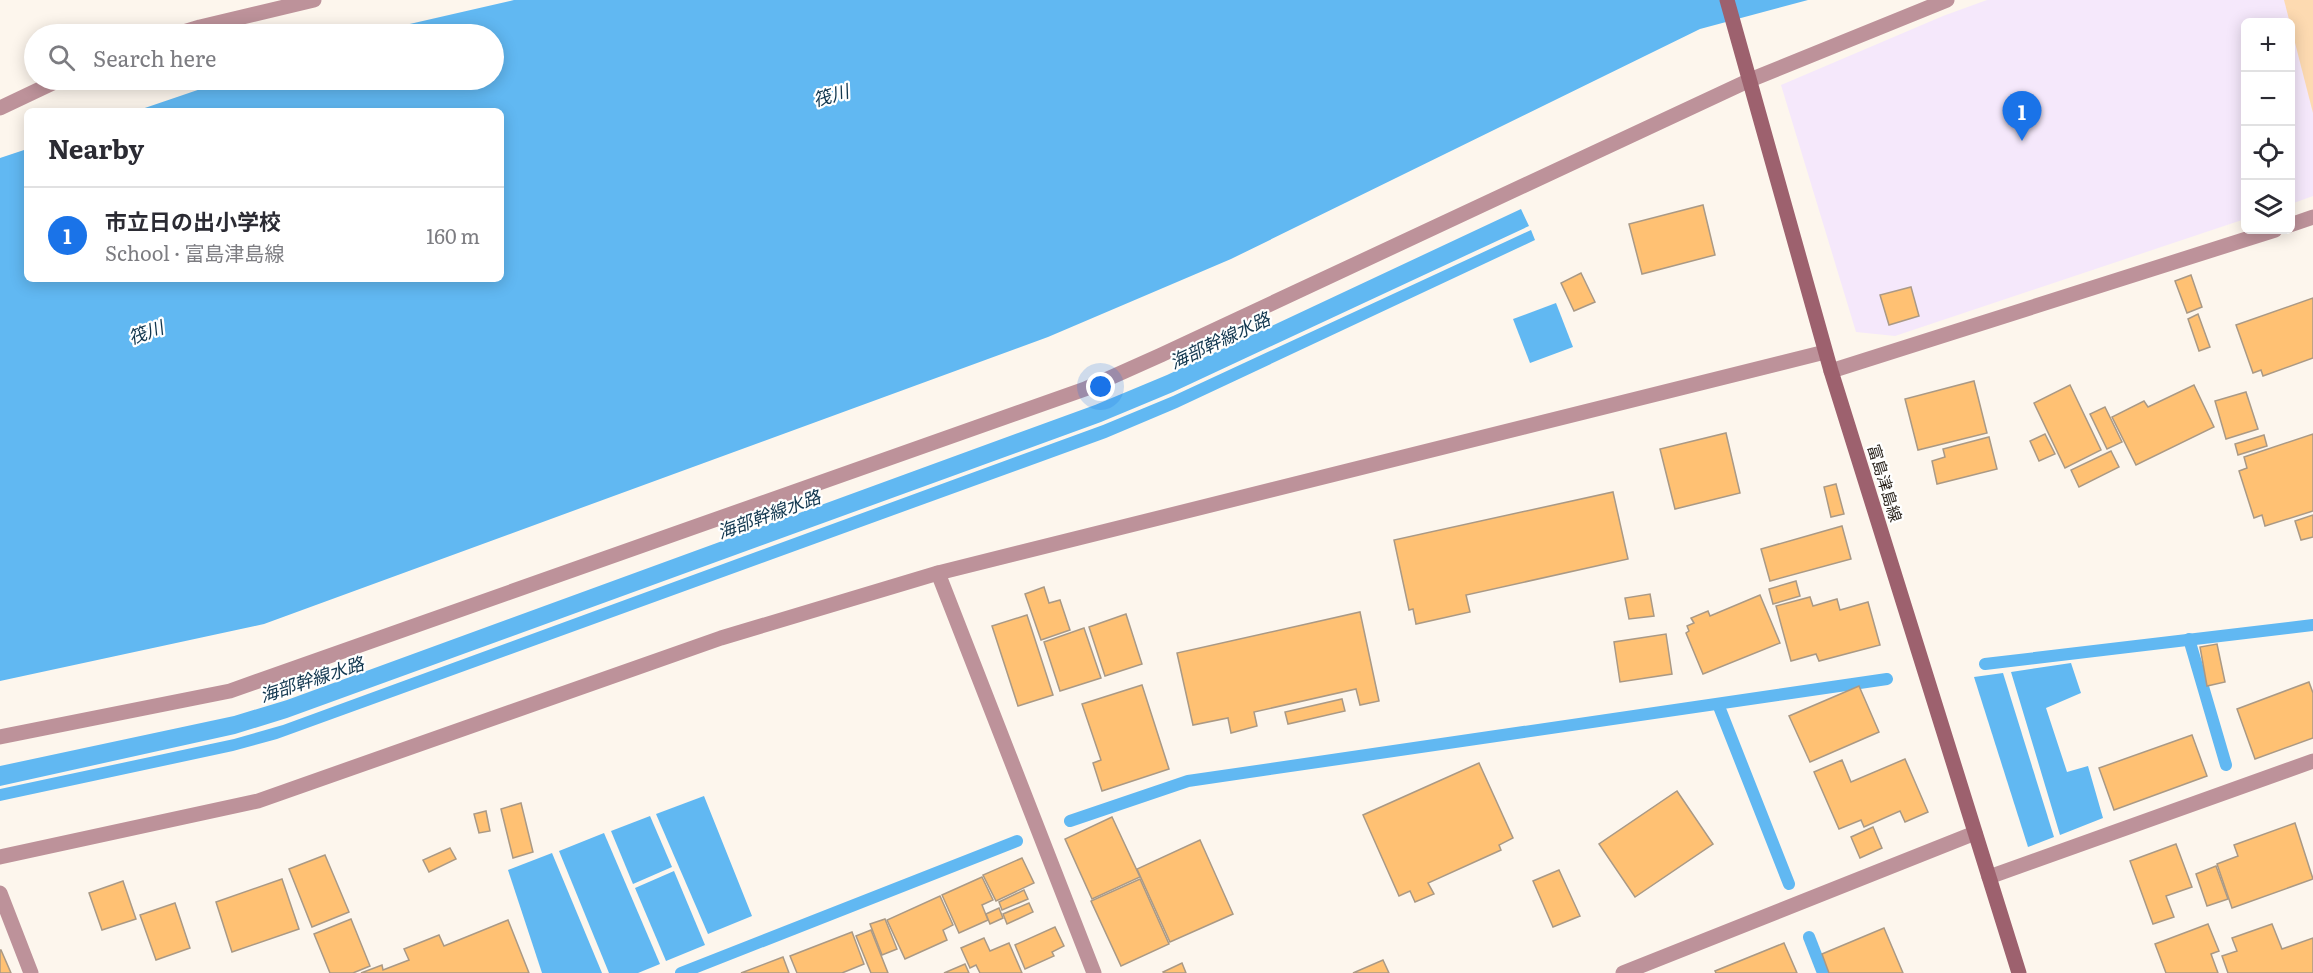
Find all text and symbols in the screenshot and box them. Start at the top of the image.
map controls [2241,18,2295,234]
button: + [2241,18,2295,72]
search box [24,24,504,90]
icon: search [45,41,78,74]
text: Search here [93,41,216,74]
button: − [2241,72,2295,126]
water label: 筏川 [810,76,854,112]
pin: 1 [2002,92,2042,141]
button: locate [2241,126,2295,180]
text: Nearby [48,128,144,167]
button: layers [2241,180,2295,234]
text: 市立日の出小学校 [105,204,281,237]
text: 1 [63,220,72,250]
text: 160 m [426,220,480,250]
text: School · 富島津島線 [105,237,284,267]
water label: 海部幹線水路 [1165,304,1276,375]
water label: 筏川 [124,312,169,350]
your location [1086,372,1115,401]
street label: 富島津島線 [1863,441,1909,524]
water label: 海部幹線水路 [713,482,826,545]
water label: 海部幹線水路 [256,648,369,708]

